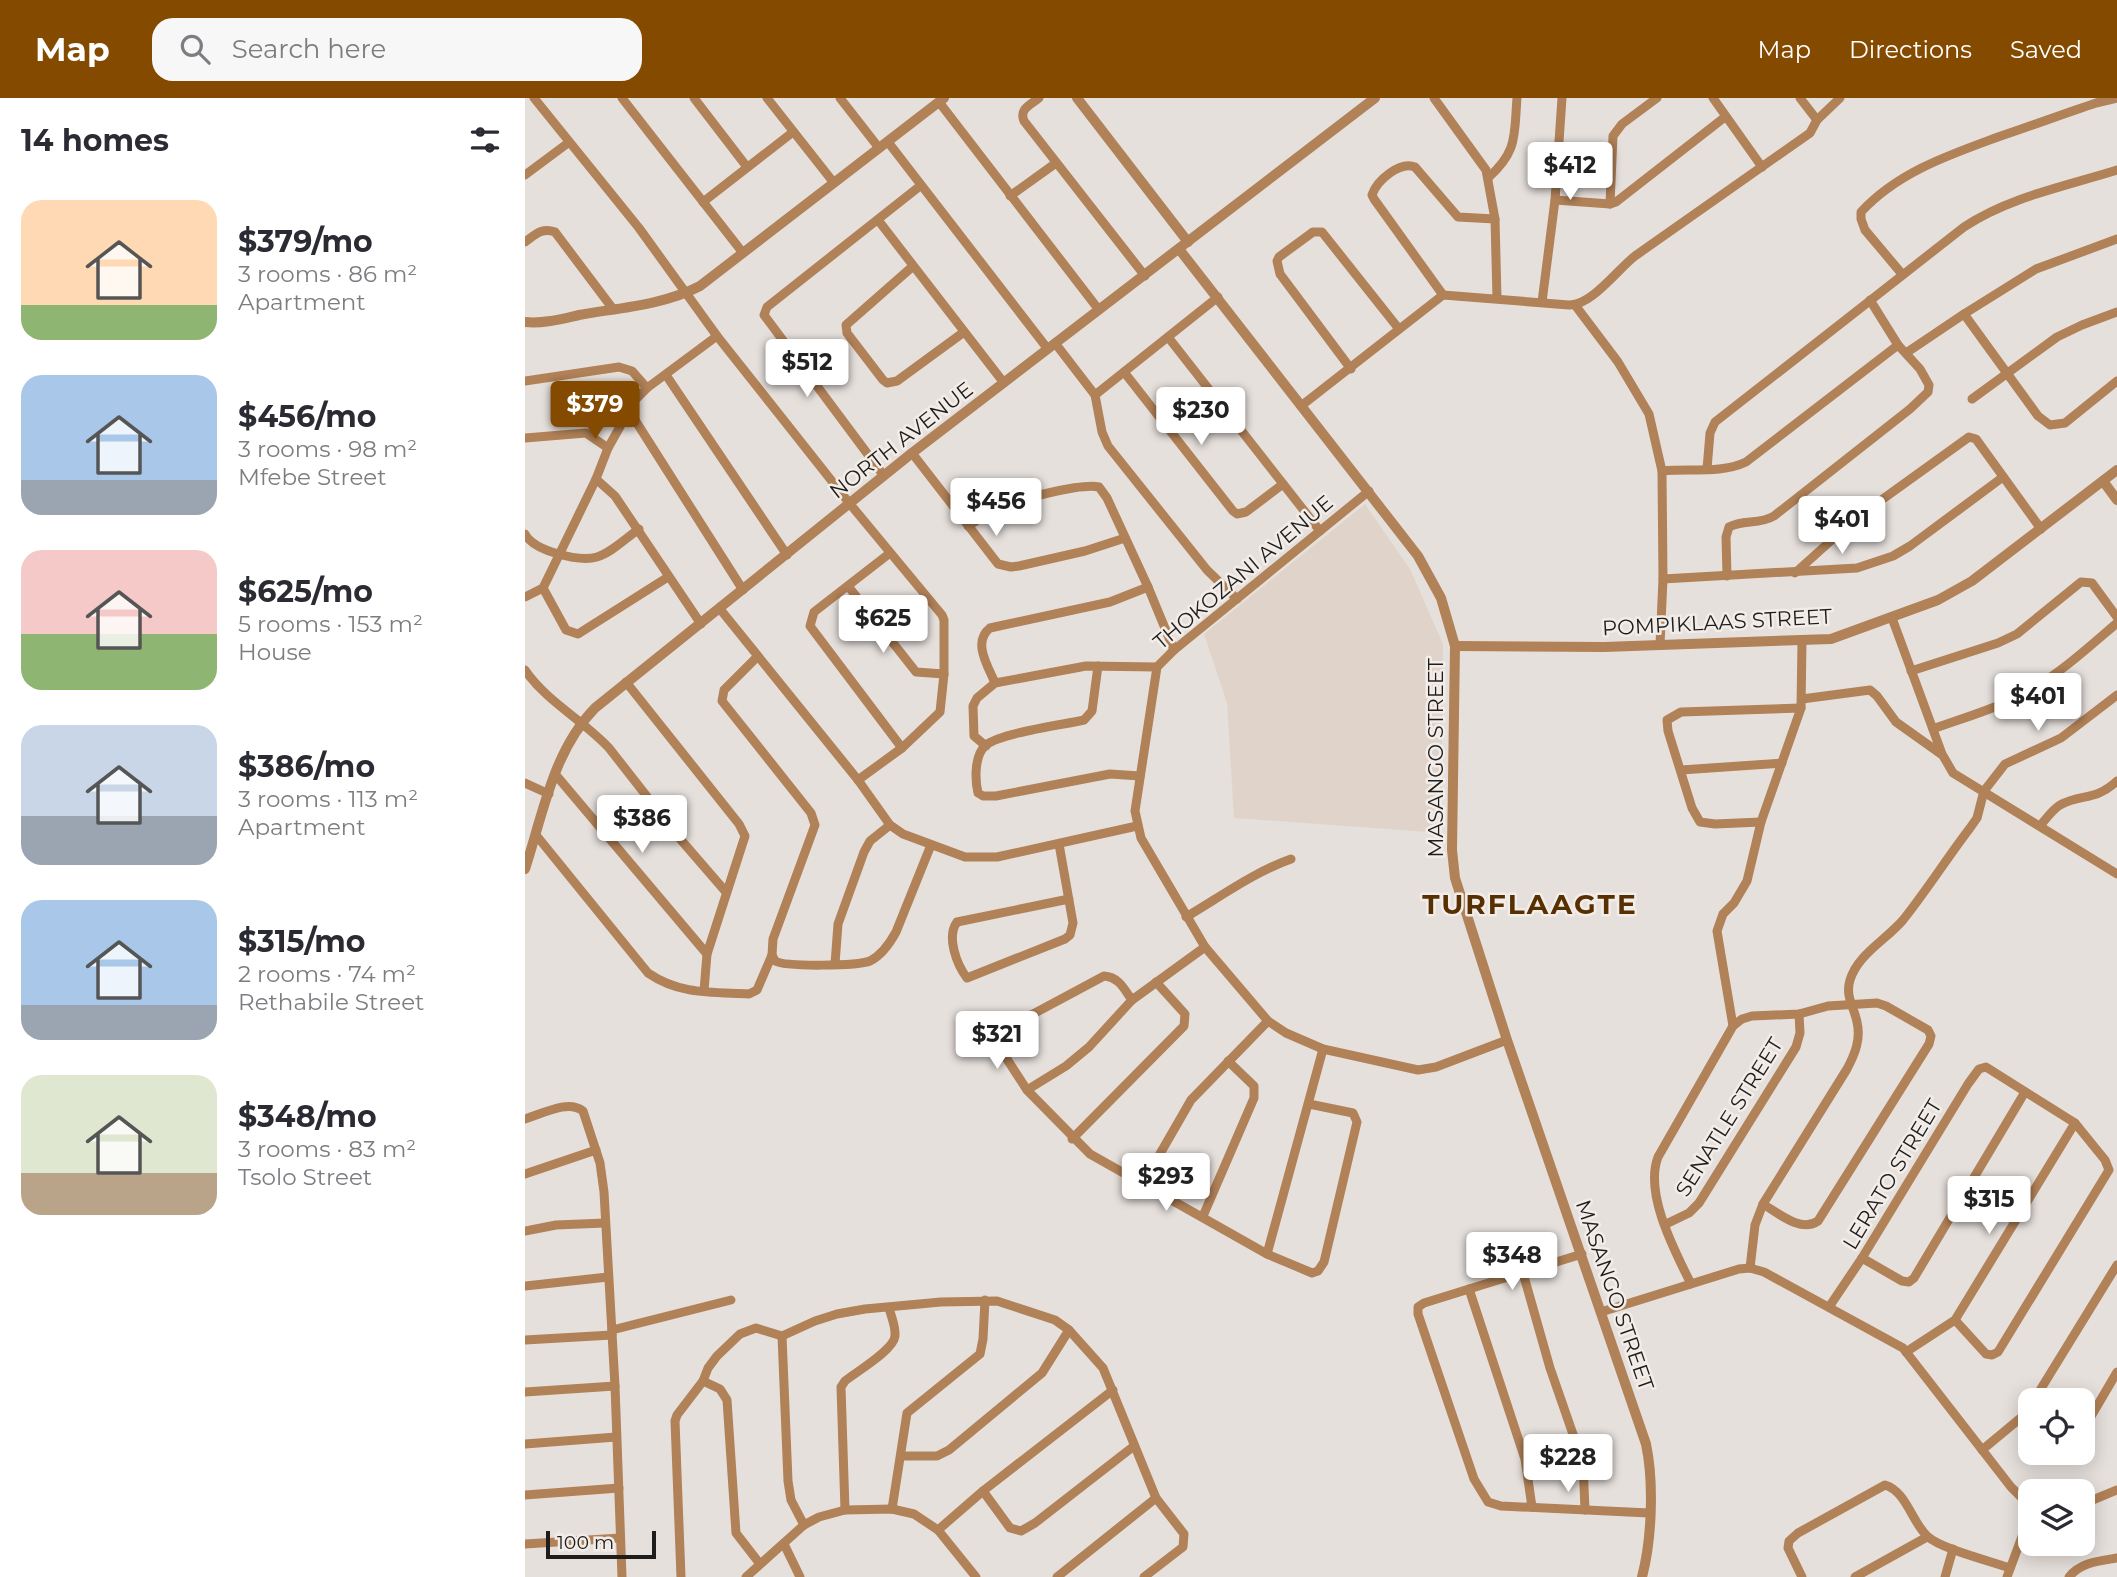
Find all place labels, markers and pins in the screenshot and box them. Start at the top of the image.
pin: $412 [1529,142,1611,202]
pin: $512 [766,340,848,399]
pin: $379 [554,382,636,441]
pin: $230 [1160,388,1242,447]
pin: $456 [955,478,1037,538]
pin: $401 [1801,496,1883,556]
pin: $625 [842,596,924,655]
pin: $401 [1997,674,2079,733]
pin: $386 [601,796,683,855]
pin: $321 [956,1012,1038,1071]
pin: $293 [1125,1154,1207,1213]
pin: $315 [1948,1176,2030,1236]
pin: $348 [1471,1232,1553,1292]
pin: $228 [1527,1434,1609,1494]

